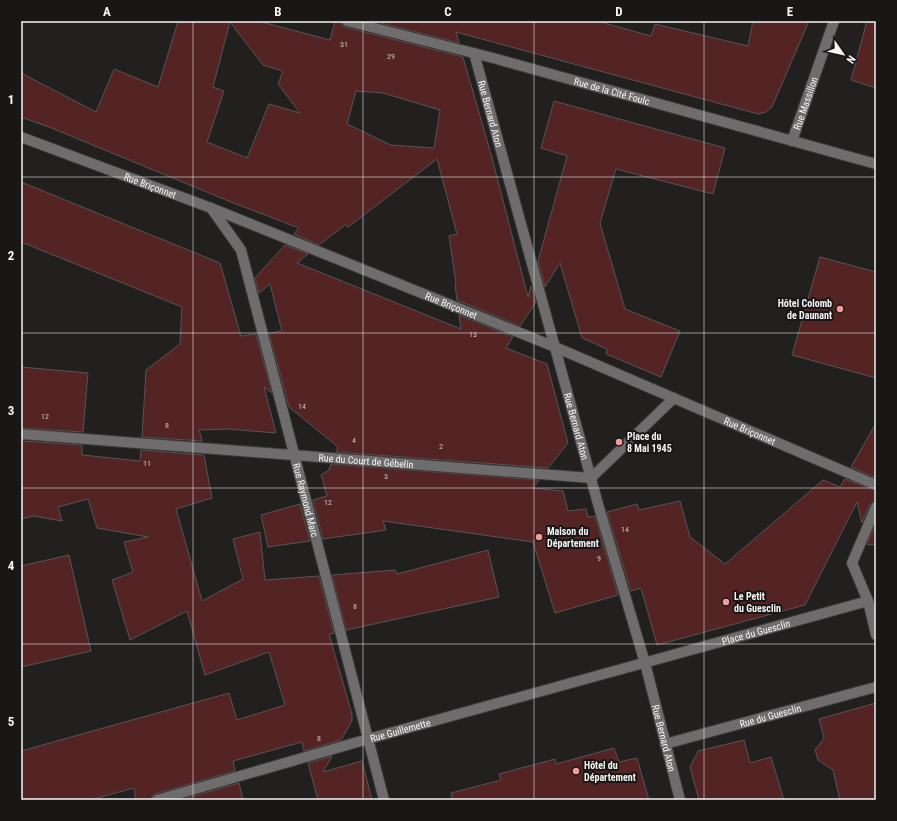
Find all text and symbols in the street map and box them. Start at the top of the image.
text: A [103,4,111,19]
text: B [274,4,282,19]
text: C [444,4,452,19]
text: D [615,4,623,19]
text: E [787,4,794,19]
north arrow [823,34,863,74]
house number: 31 [340,40,348,49]
house number: 29 [387,52,395,61]
text: N [843,53,858,66]
street label: Rue de la Cité Foulc [573,75,651,107]
street label: Rue Massillon [791,75,820,131]
street label: Rue Bernard Aton [476,79,505,148]
text: 1 [8,92,14,107]
street label: Rue Briçonnet [123,171,178,200]
text: 2 [8,248,15,263]
street label: Rue Briçonnet [424,290,479,320]
place label: Hôtel Colomb de Daunant [778,298,832,321]
marker: Hôtel Colomb de Daunant [835,304,845,314]
house number: 13 [469,330,477,339]
street label: Rue Bernard Aton [562,392,591,461]
house number: 14 [298,402,306,411]
text: 3 [8,403,14,418]
house number: 12 [41,412,49,421]
street label: Rue Briçonnet [722,415,777,447]
house number: 8 [165,421,169,430]
place label: Place du 8 Mai 1945 [627,431,672,454]
house number: 4 [352,436,356,445]
marker: Place du 8 Mai 1945 [614,437,624,447]
house number: 2 [439,442,443,451]
street label: Rue du Court de Gébelin [318,451,414,470]
house number: 11 [143,459,151,468]
street label: Rue Raymond Marc [291,462,321,539]
house number: 3 [384,472,388,481]
house number: 12 [324,498,332,507]
house number: 14 [621,525,629,534]
place label: Maison du Département [547,526,599,549]
marker: Maison du Département [534,532,544,542]
house number: 9 [597,554,601,563]
text: 4 [8,558,15,573]
place label: Le Petit du Guesclin [734,591,781,614]
marker: Le Petit du Guesclin [721,597,731,607]
house number: 8 [353,602,357,611]
street label: Place du Guesclin [720,617,791,647]
street label: Rue du Guesclin [738,702,802,729]
street label: Rue Bernard Aton [650,703,678,773]
text: 5 [8,714,15,729]
street label: Rue Guillemette [369,716,432,744]
house number: 8 [317,734,321,743]
place label: Hôtel du Département [584,760,636,783]
marker: Hôtel du Département [571,766,581,776]

